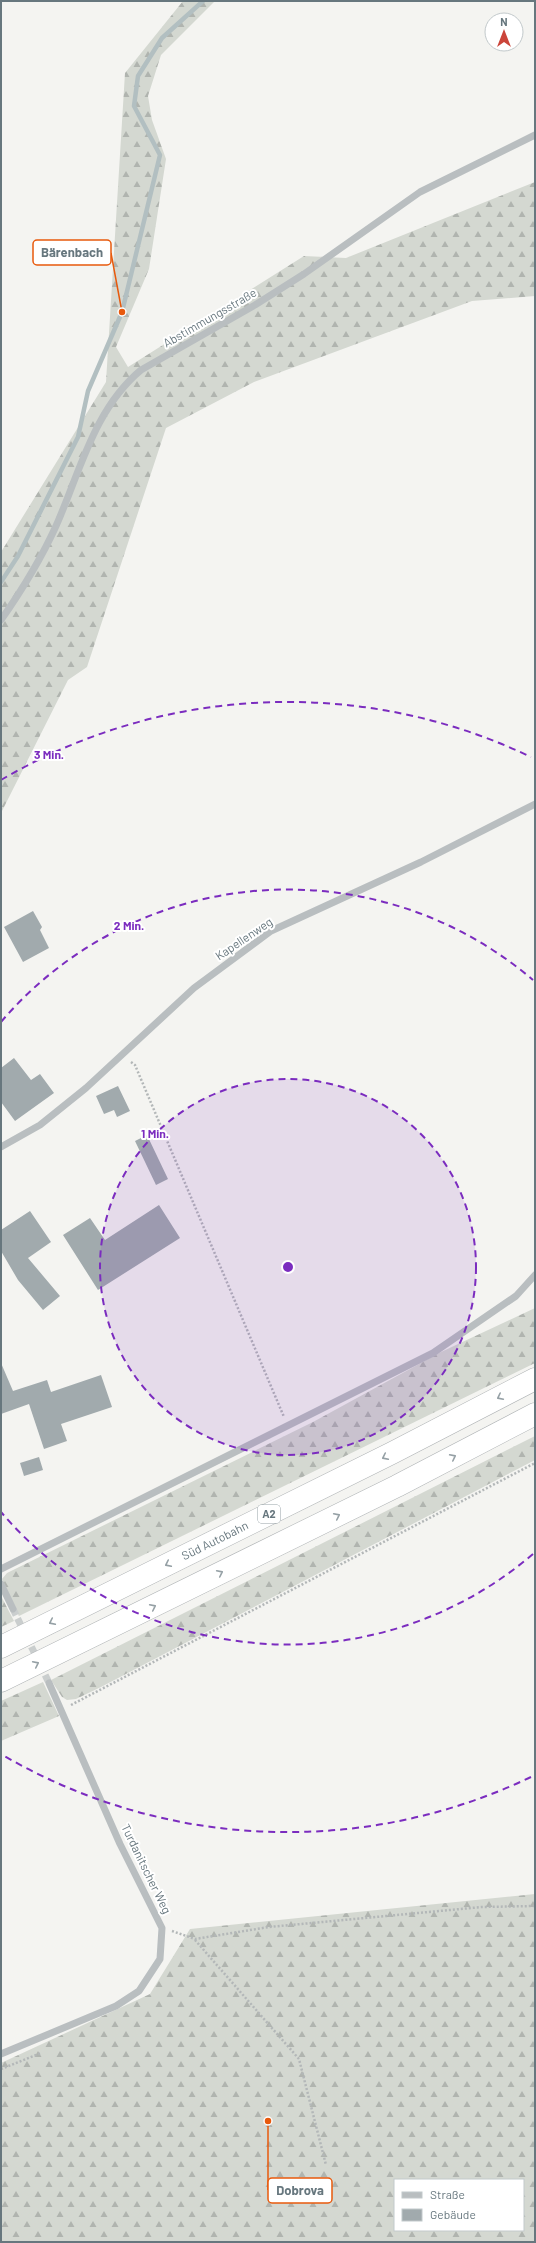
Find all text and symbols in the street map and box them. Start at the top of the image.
north arrow [484,12,524,52]
text: N [500,15,508,28]
callout: Bärenbach [33,240,111,265]
text: Bärenbach [41,244,103,260]
street label: Abstimmungsstraße [160,285,259,350]
text: 3 Min. [34,747,64,761]
street label: Kapellenweg [212,914,275,962]
text: 2 Min. [114,918,144,932]
text: 1 Min. [141,1126,169,1140]
centre of rings [281,1260,295,1274]
one-way arrow [497,1392,505,1400]
one-way arrow [382,1452,389,1460]
one-way arrow [449,1454,456,1462]
road number: A2 [258,1505,280,1523]
one-way arrow [332,1513,340,1521]
street label: Süd Autobahn [179,1517,250,1562]
one-way arrow [165,1560,172,1567]
one-way arrow [216,1570,223,1578]
one-way arrow [148,1604,156,1612]
one-way arrow [48,1617,56,1625]
one-way arrow [32,1661,40,1669]
street label: Turdanitscher Weg [119,1821,175,1916]
callout: Dobrova [268,2178,332,2203]
legend [394,2179,524,2231]
text: Dobrova [276,2182,324,2198]
text: Straße [430,2187,465,2201]
text: Gebäude [430,2207,476,2221]

